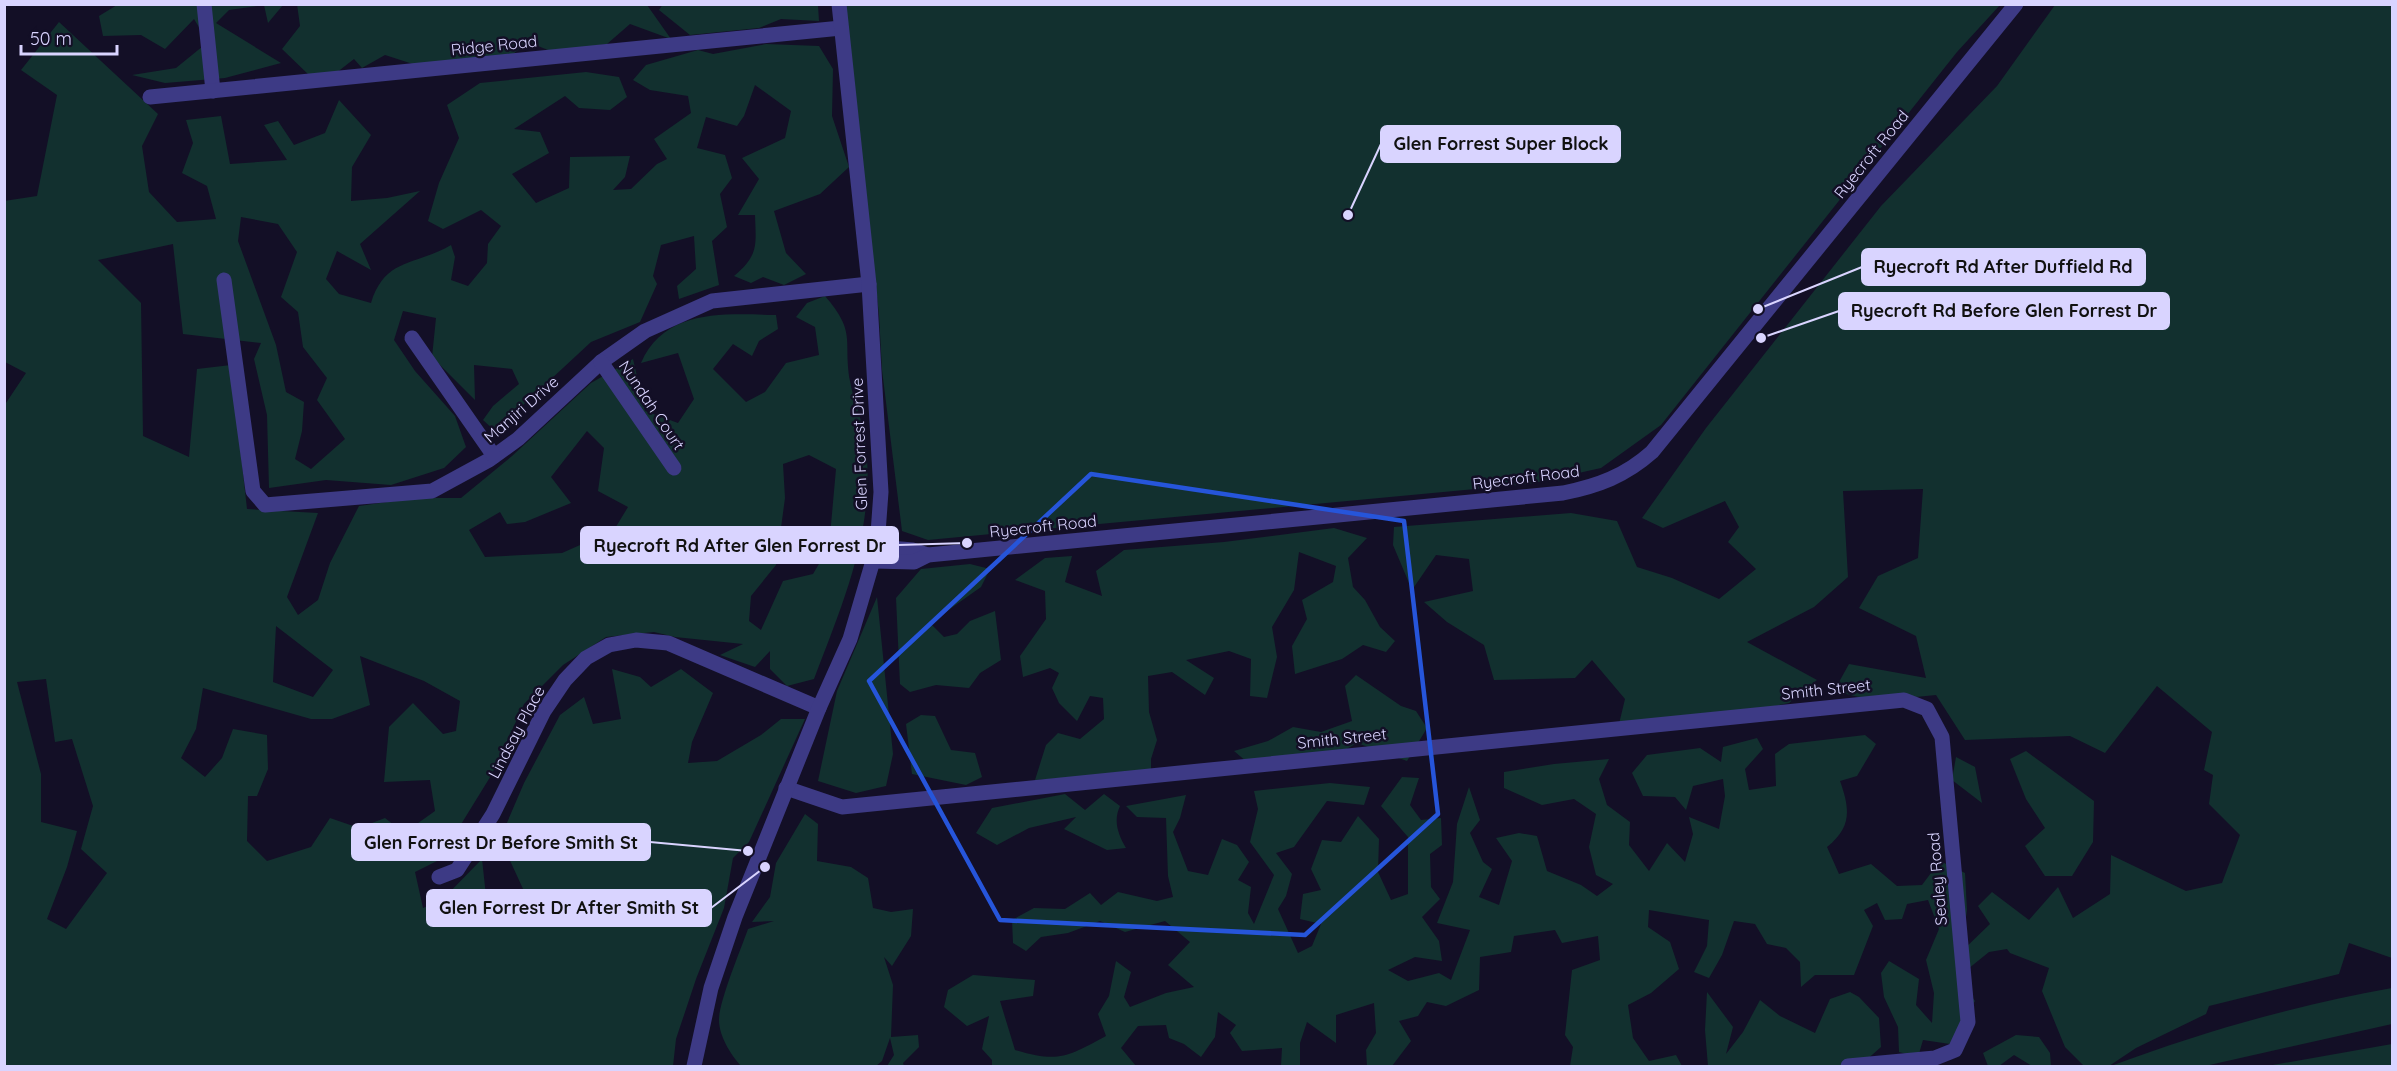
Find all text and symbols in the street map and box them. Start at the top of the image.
scale bar [21,18,117,56]
text: 50 m [30,27,72,50]
street label: Ridge Road [450,31,538,59]
street label: Ryecroft Road [1829,106,1913,202]
callout: Glen Forrest Super Block [1381,126,1620,162]
text: Glen Forrest Super Block [1394,132,1608,155]
callout: Ryecroft Rd After Duffield Rd [1862,249,2145,285]
text: Ryecroft Rd After Duffield Rd [1873,255,2133,278]
callout: Ryecroft Rd Before Glen Forrest Dr [1839,293,2169,329]
text: Ryecroft Rd Before Glen Forrest Dr [1851,299,2158,322]
street label: Nundah Court [615,356,689,454]
street label: Manjiri Drive [480,371,562,447]
street label: Glen Forrest Drive [847,377,871,511]
street label: Ryecroft Road [1471,461,1581,493]
street label: Ryecroft Road [988,510,1098,542]
callout: Ryecroft Rd After Glen Forrest Dr [581,527,898,563]
text: Ryecroft Rd After Glen Forrest Dr [594,534,887,557]
street label: Smith Street [1780,674,1872,704]
street label: Lindsay Place [483,682,549,782]
street label: Smith Street [1296,723,1388,753]
callout: Glen Forrest Dr Before Smith St [352,824,650,860]
text: Glen Forrest Dr Before Smith St [364,831,638,854]
street label: Sealey Road [1923,832,1951,926]
callout: Glen Forrest Dr After Smith St [427,890,711,926]
text: Glen Forrest Dr After Smith St [439,896,699,919]

